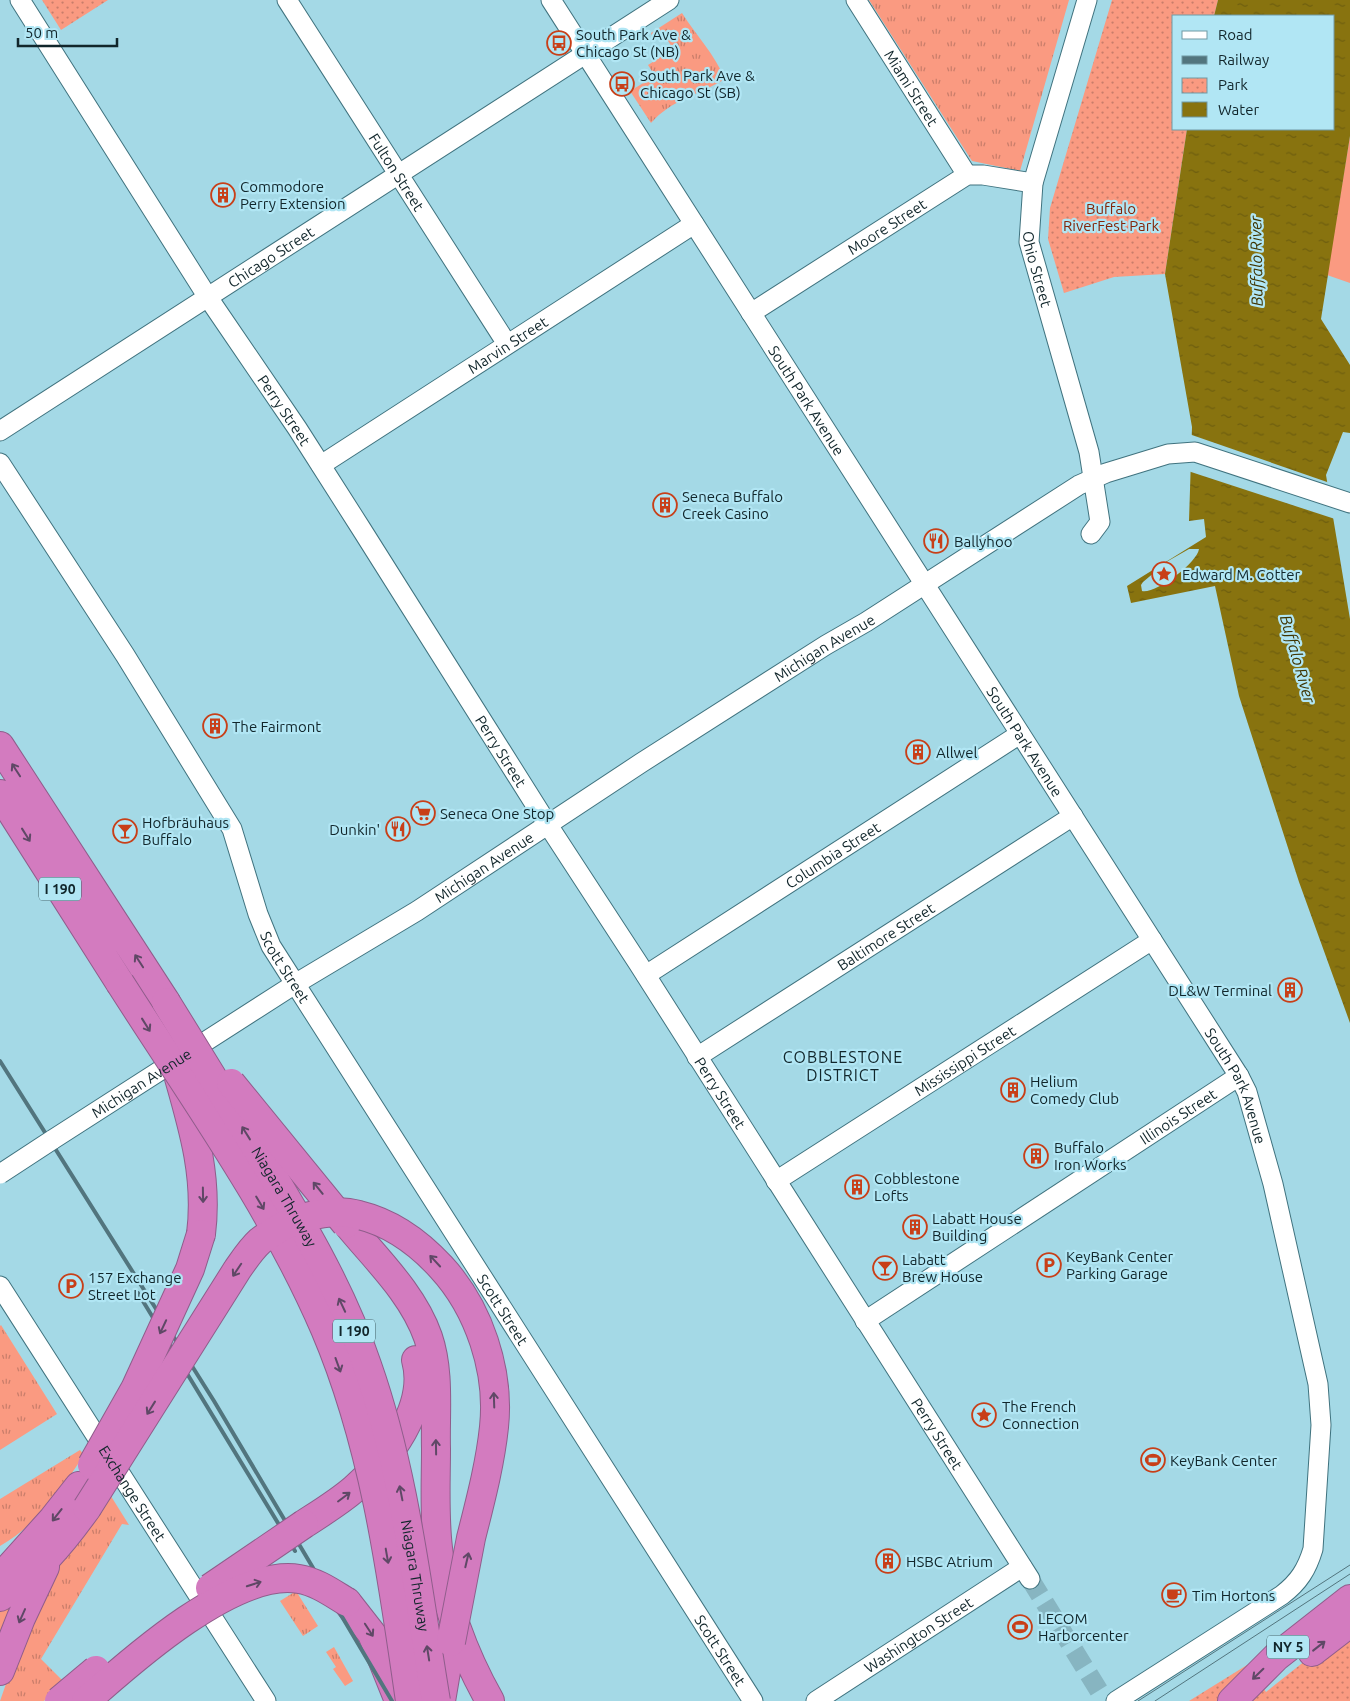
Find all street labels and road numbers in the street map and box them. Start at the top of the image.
street label: Miami Street [881,47,942,129]
street label: Fulton Street [366,130,428,214]
street label: Moore Street [844,195,929,258]
street label: Chicago Street [225,223,317,291]
street label: Ohio Street [1020,231,1056,309]
street label: Marvin Street [464,312,551,377]
street label: South Park Avenue [766,342,848,458]
street label: Perry Street [255,372,314,448]
street label: Michigan Avenue [771,610,878,685]
street label: South Park Avenue [984,683,1066,799]
street label: Perry Street [472,712,530,790]
street label: Columbia Street [782,818,883,891]
street label: Michigan Avenue [431,828,536,906]
road number: I 190 [39,878,81,901]
street label: Baltimore Street [834,899,937,973]
street label: Scott Street [257,929,314,1006]
street label: Mississippi Street [911,1021,1018,1099]
street label: South Park Avenue [1202,1025,1270,1146]
street label: Michigan Avenue [88,1045,194,1121]
street label: Perry Street [692,1054,750,1132]
street label: Illinois Street [1136,1085,1220,1147]
street label: Niagara Thruway [249,1144,321,1250]
street label: Scott Street [474,1271,532,1348]
road number: I 190 [333,1320,375,1342]
street label: Perry Street [908,1395,966,1472]
street label: Exchange Street [96,1442,170,1544]
street label: Niagara Thruway [398,1518,433,1632]
street label: Washington Street [861,1593,976,1676]
street label: Scott Street [692,1611,749,1689]
road number: NY 5 [1267,1635,1309,1658]

